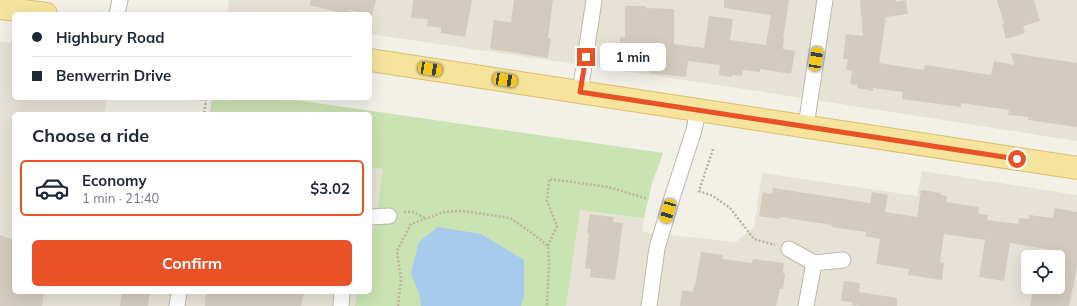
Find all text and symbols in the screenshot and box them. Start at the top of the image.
text: Highbury Road [56,28,165,47]
callout: 1 min [600,43,666,71]
car [808,46,824,72]
route end [577,48,595,66]
text: 1 min [616,49,650,65]
car [417,61,443,77]
text: Benwerrin Drive [56,66,171,85]
car [492,72,518,88]
text: Choose a ride [32,124,149,147]
route start [1008,150,1026,168]
icon: car [34,170,70,206]
text: Economy [82,171,147,190]
text: $3.02 [310,179,350,198]
text: 1 min · 21:40 [82,190,159,206]
car [659,198,677,224]
button: Confirm [32,240,352,286]
map controls [1021,250,1065,294]
button: locate [1021,250,1065,294]

